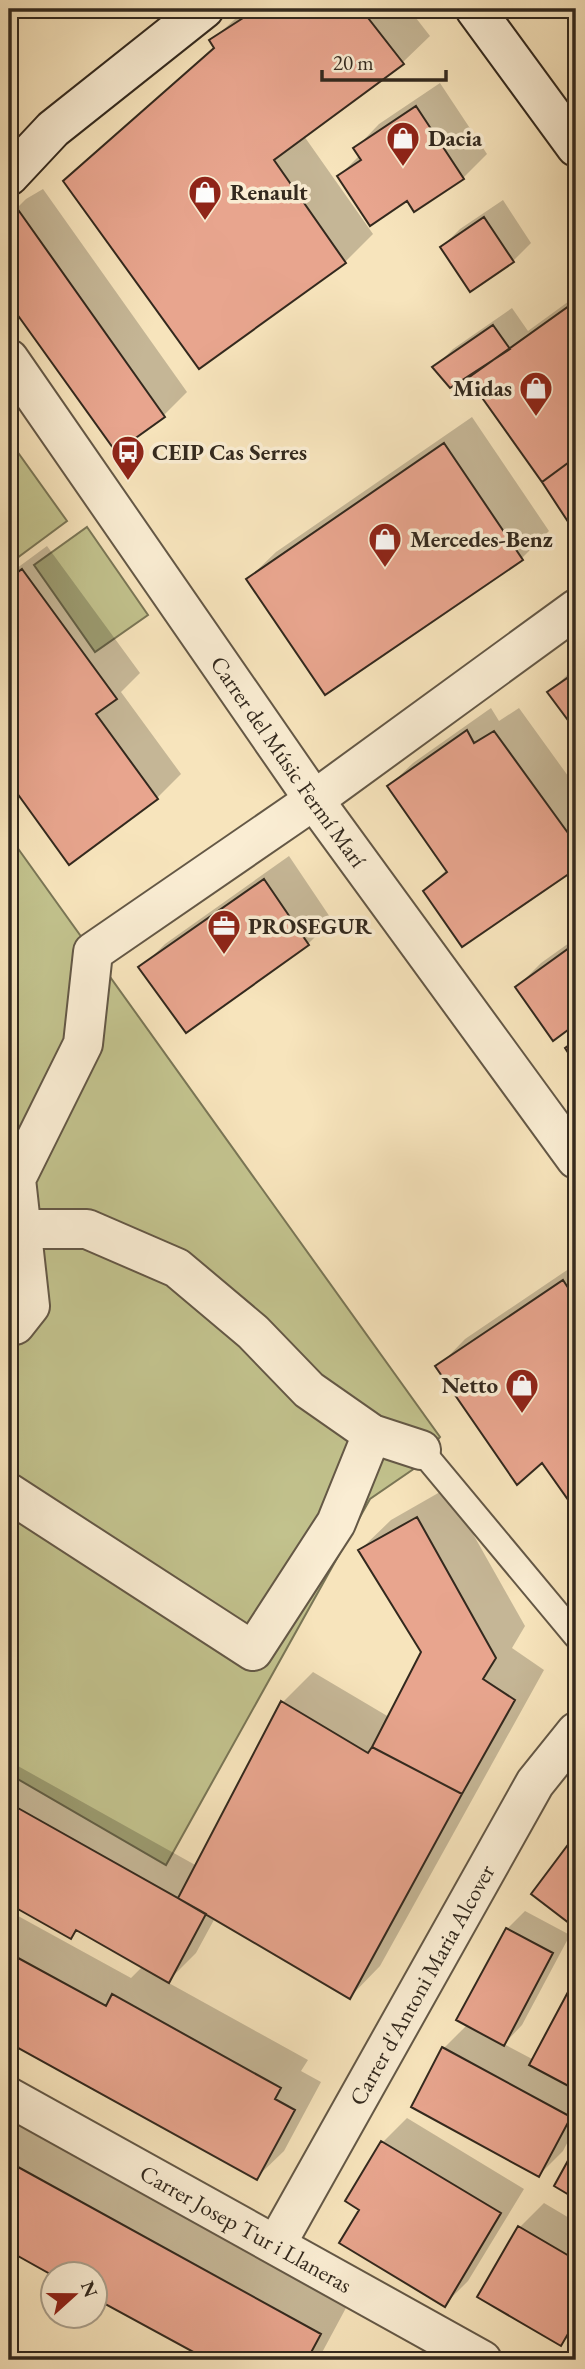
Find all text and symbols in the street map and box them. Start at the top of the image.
scale bar [322,38,447,82]
text: 20 m [333,49,374,76]
shop icon: Dacia [384,119,422,168]
place label: Dacia [428,123,483,153]
shop icon: Renault [186,173,224,222]
place label: Renault [230,177,308,207]
shop icon: Midas [517,369,555,418]
place label: Midas [453,373,512,403]
bus stop icon: CEIP Cas Serres [109,433,147,482]
place label: CEIP Cas Serres [152,437,307,467]
shop icon: Mercedes-Benz [366,520,404,569]
place label: Mercedes-Benz [410,524,553,554]
street label: Carrer del Músic Fermí Marí [204,650,373,873]
office icon: PROSEGUR [205,907,243,956]
place label: PROSEGUR [248,911,373,941]
shop icon: Netto [503,1366,541,1415]
place label: Netto [442,1370,498,1400]
street label: Carrer d'Antoni Maria Alcover [342,1859,501,2111]
street label: Carrer Josep Tur i Llaneras [135,2158,357,2300]
north arrow [38,2260,108,2330]
text: N [75,2277,104,2301]

